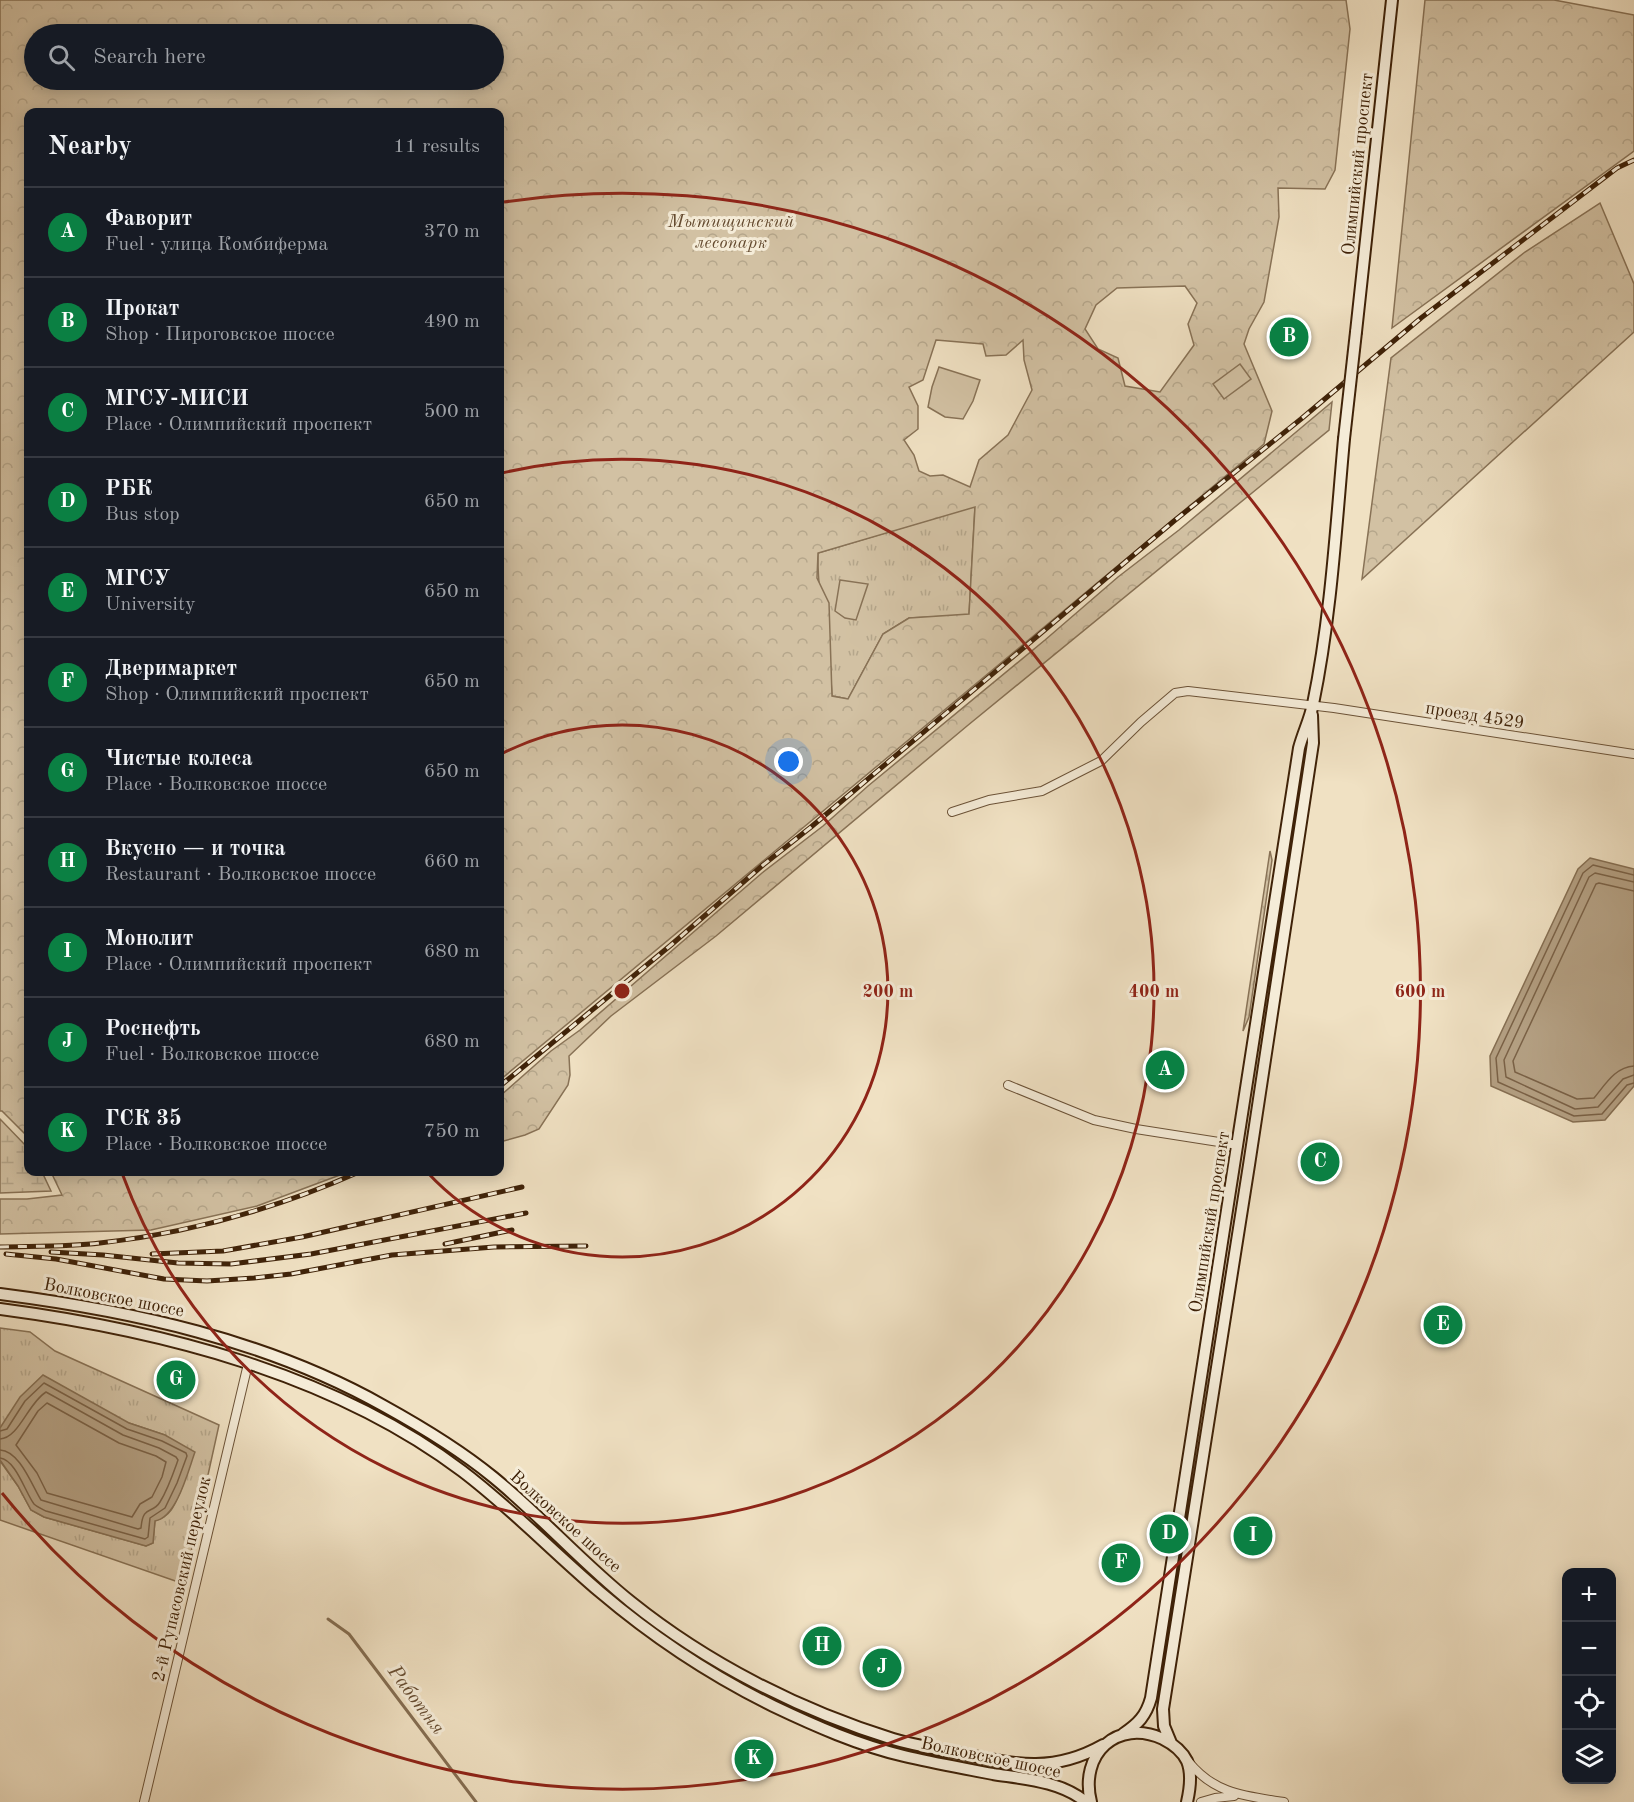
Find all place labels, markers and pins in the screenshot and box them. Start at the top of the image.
pin: B [1270,314,1308,360]
centre of rings [612,981,632,1001]
pin: A [1146,1048,1184,1092]
pin: C [1300,1140,1340,1184]
pin: E [1424,1302,1462,1348]
pin: G [156,1358,195,1402]
pin: D [1150,1512,1188,1556]
pin: I [1234,1514,1272,1558]
pin: F [1102,1540,1140,1586]
pin: H [802,1624,842,1668]
pin: J [862,1646,902,1690]
pin: K [734,1736,774,1782]

